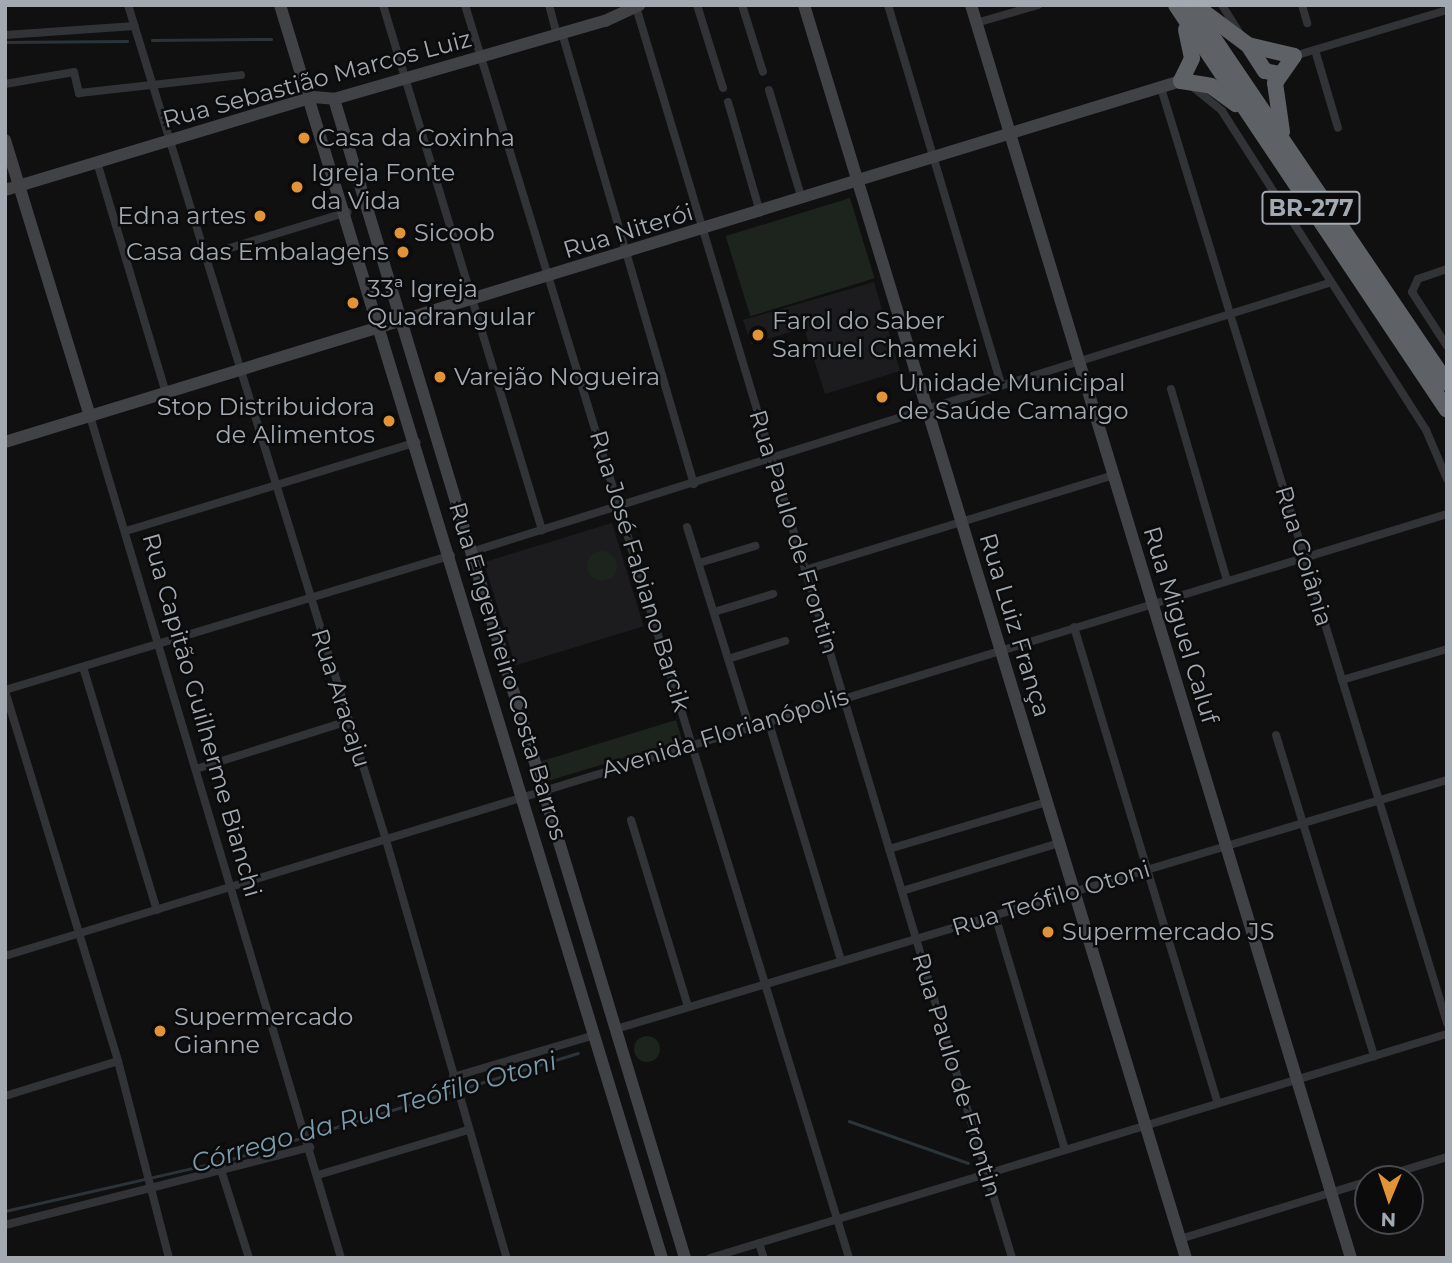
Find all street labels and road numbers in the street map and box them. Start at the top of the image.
street label: Rua Sebastião Marcos Luiz [159,24,475,134]
road number: BR-277 [1260,188,1362,228]
street label: Rua Niterói [560,198,696,264]
street label: Rua Paulo de Frontin [743,406,845,658]
street label: Rua José Fabiano Barcik [583,427,697,715]
street label: Rua Goiânia [1269,482,1339,630]
street label: Rua Engenheiro Costa Barros [443,499,573,843]
street label: Rua Miguel Caluf [1137,523,1225,727]
street label: Rua Capitão Guilherme Bianchi [136,530,268,900]
street label: Rua Luiz França [973,530,1057,720]
street label: Rua Aracaju [305,625,377,771]
street label: Avenida Florianópolis [598,682,852,784]
street label: Rua Teófilo Otoni [948,854,1154,942]
street label: Rua Paulo de Frontin [906,949,1008,1201]

